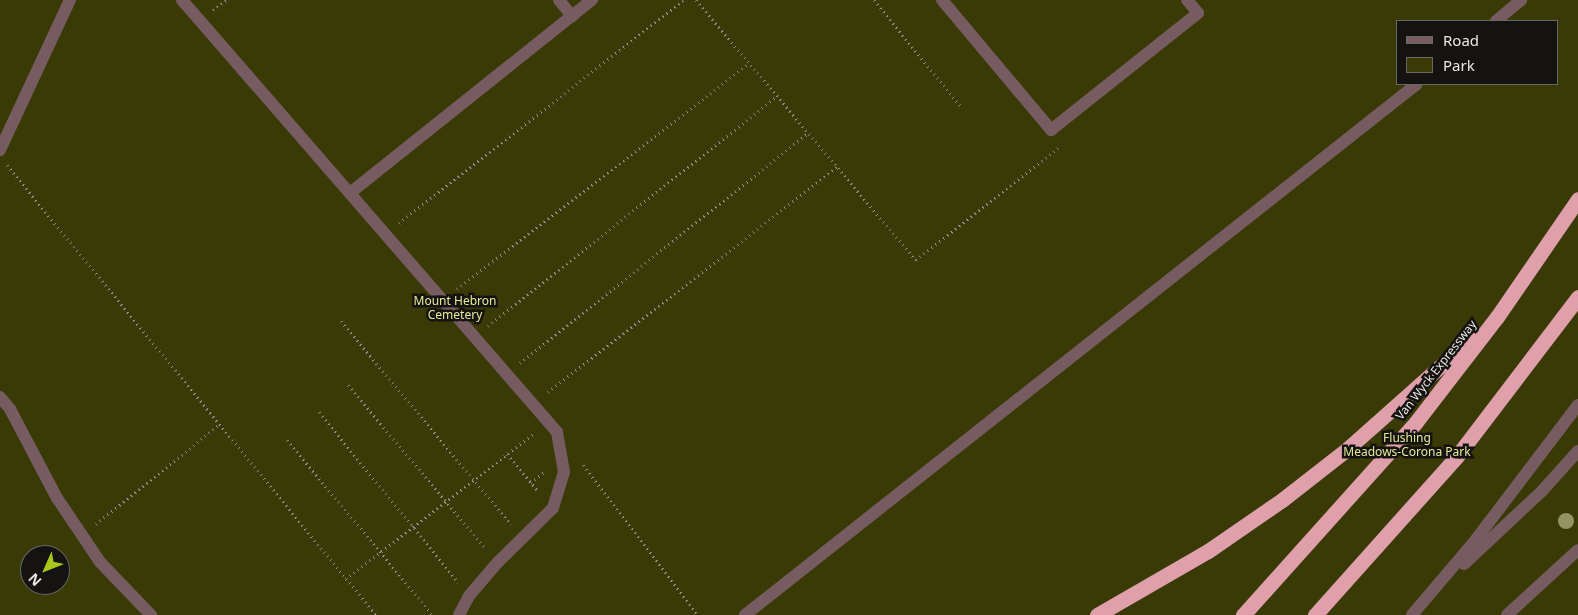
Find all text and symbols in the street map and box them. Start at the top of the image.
legend [1396,20,1558,85]
text: Road [1443,30,1479,50]
text: Park [1443,55,1475,75]
park label: Mount Hebron Cemetery [414,294,496,322]
street label: Van Wyck Expressway [1393,317,1479,423]
park label: Flushing Meadows-Corona Park [1343,431,1471,459]
north arrow [20,545,70,595]
text: N [24,569,45,591]

